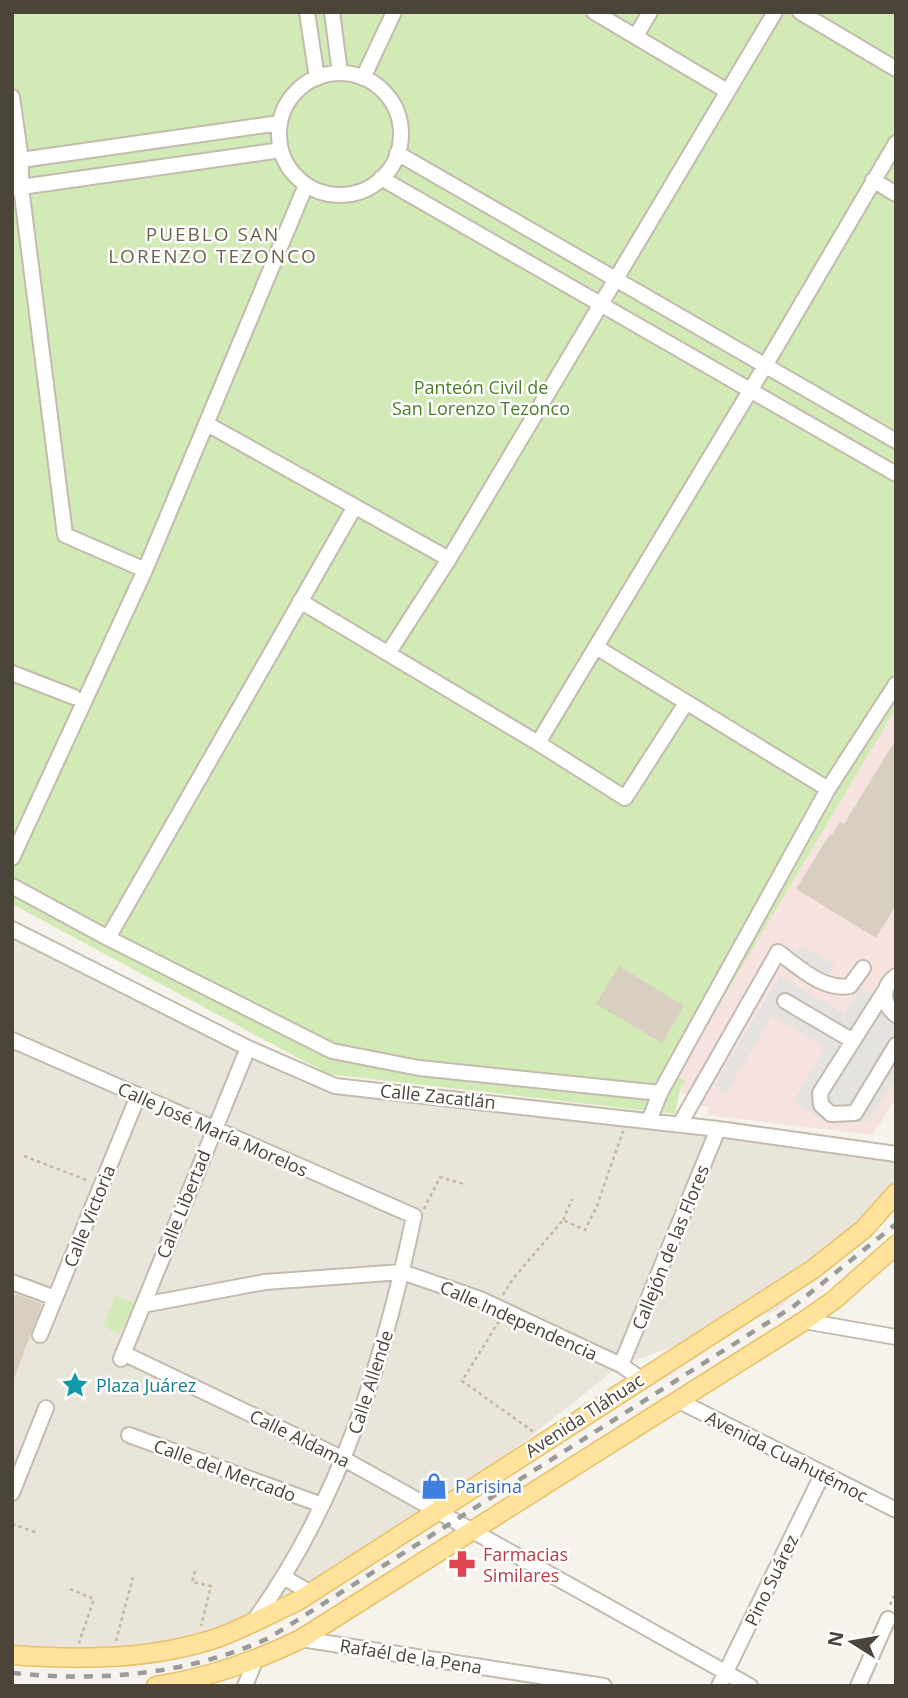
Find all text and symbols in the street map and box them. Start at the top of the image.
district label: PUEBLO SAN LORENZO TEZONCO [108,221,318,269]
park label: Panteón Civil de San Lorenzo Tezonco [392,375,570,420]
street label: Calle José María Morelos [114,1076,312,1182]
street label: Calle Zacatlán [379,1078,497,1114]
street label: Calle Libertad [150,1146,216,1262]
street label: Calle Victoria [58,1161,120,1271]
street label: Callejón de las Flores [626,1161,714,1333]
street label: Calle Independencia [437,1274,601,1366]
street label: Calle Allende [342,1327,398,1437]
street label: Avenida Tláhuac [520,1367,648,1462]
place icon: Plaza Juárez [60,1370,90,1400]
place label: Plaza Juárez [96,1373,196,1397]
street label: Calle Aldama [246,1403,354,1473]
street label: Avenida Cuahutémoc [702,1405,872,1507]
street label: Calle del Mercado [151,1433,299,1507]
shop icon: Parisina [419,1471,449,1501]
place label: Parisina [455,1474,522,1498]
street label: Pino Suárez [739,1530,803,1630]
place label: Farmacias Similares [483,1542,568,1587]
pharmacy icon: Farmacias Similares [447,1549,477,1579]
north arrow [817,1607,887,1677]
text: N [821,1629,850,1649]
street label: Rafaél de la Pena [338,1633,484,1679]

